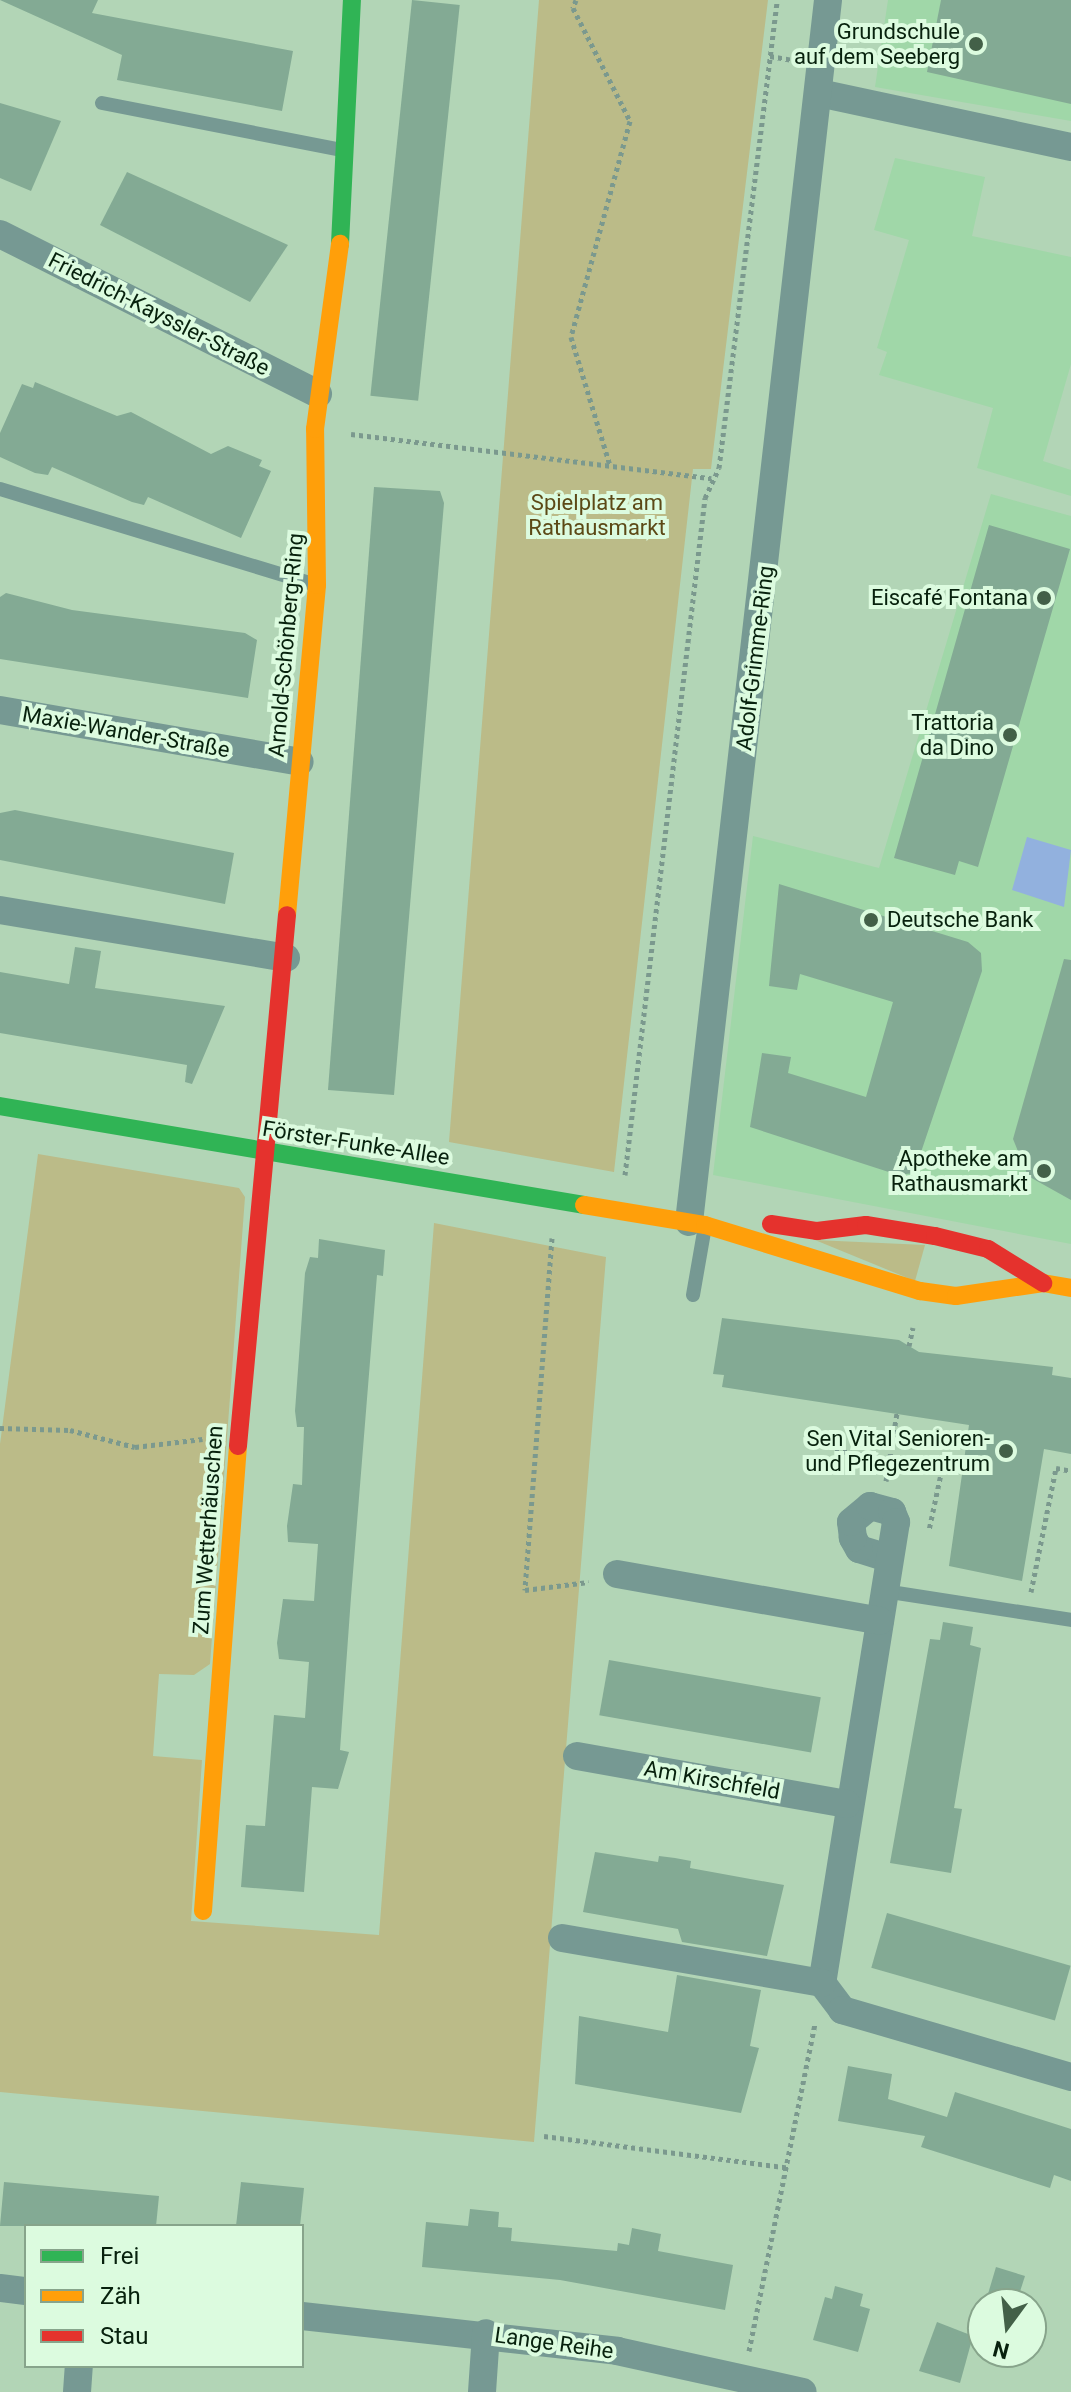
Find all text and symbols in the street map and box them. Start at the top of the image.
place label: Grundschule auf dem Seeberg [794,18,960,70]
marker: Grundschule auf dem Seeberg [967,35,985,53]
street label: Friedrich-Kayssler-Straße [44,247,274,381]
park label: Spielplatz am Rathausmarkt [528,489,666,540]
street label: Arnold-Schönberg-Ring [263,532,309,758]
street label: Adolf-Grimme-Ring [731,564,779,752]
place label: Eiscafé Fontana [871,585,1028,611]
marker: Eiscafé Fontana [1035,589,1053,607]
street label: Maxie-Wander-Straße [20,701,232,763]
place label: Trattoria da Dino [911,709,994,760]
marker: Trattoria da Dino [1001,726,1019,744]
place label: Deutsche Bank [887,907,1034,933]
marker: Deutsche Bank [862,911,880,929]
street label: Förster-Funke-Allee [261,1115,451,1171]
place label: Apotheke am Rathausmarkt [891,1145,1028,1196]
marker: Apotheke am Rathausmarkt [1035,1162,1053,1180]
street label: Zum Wetterhäuschen [188,1425,228,1635]
place label: Sen Vital Senioren- und Pflegezentrum [805,1425,990,1476]
marker: Sen Vital Senioren- und Pflegezentrum [997,1442,1015,1460]
street label: Am Kirschfeld [642,1755,782,1805]
legend [24,2224,304,2368]
text: Frei [100,2242,139,2270]
text: Zäh [100,2282,141,2310]
north arrow [967,2288,1047,2368]
text: Stau [100,2322,148,2350]
street label: Lange Reihe [493,2322,615,2364]
text: N [990,2336,1012,2364]

